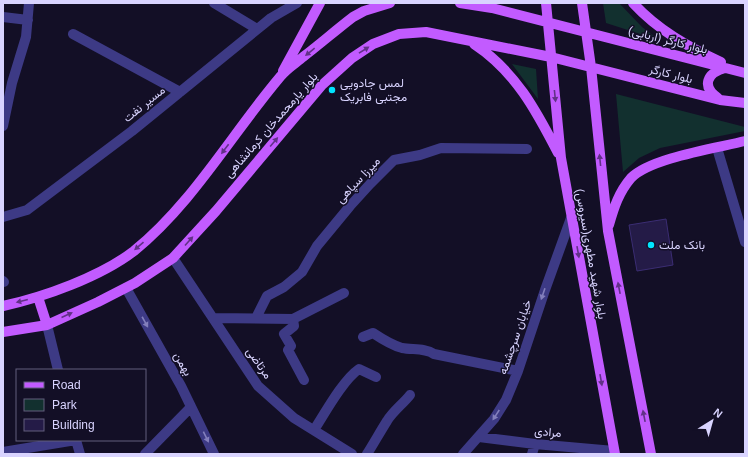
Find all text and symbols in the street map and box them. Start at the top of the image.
street label: بلوار کارگر (اربابی) [627,23,709,58]
one-way arrow [359,46,369,54]
one-way arrow [305,47,315,56]
street label: بلوار کارگر [647,62,694,87]
street label: بلوار یارمحمدخان کرمانشاهی [221,70,321,181]
place label: لمس جادویی مجتبی فابریک [340,76,407,105]
street label: مسیر نفت [120,83,168,126]
marker: لمس جادویی مجتبی فابریک [327,85,337,95]
one-way arrow [551,90,558,102]
one-way arrow [269,137,278,147]
one-way arrow [220,143,229,154]
street label: میرزا سپاهی [333,154,384,207]
one-way arrow [597,154,604,166]
street label: بلوار شهید مطهری(سیروس) [572,188,609,320]
one-way arrow [184,235,193,246]
place label: بانک ملت [659,238,705,252]
marker: بانک ملت [646,240,656,250]
one-way arrow [134,241,144,251]
one-way arrow [575,246,581,258]
one-way arrow [616,282,622,294]
one-way arrow [540,288,546,300]
street label: خیابان سرچشمه [496,298,535,377]
one-way arrow [16,299,29,305]
one-way arrow [62,312,74,318]
one-way arrow [142,316,149,328]
street label: مرتاضی [242,345,275,382]
street label: بهمن [170,350,195,379]
legend [16,369,146,441]
one-way arrow [598,374,604,386]
text: Road [52,378,81,392]
text: Park [52,398,78,412]
north arrow [692,401,732,441]
text: N [711,406,725,420]
one-way arrow [493,409,500,420]
one-way arrow [640,410,646,422]
text: Building [52,418,95,432]
street label: مرادی [534,424,562,441]
one-way arrow [203,431,209,443]

